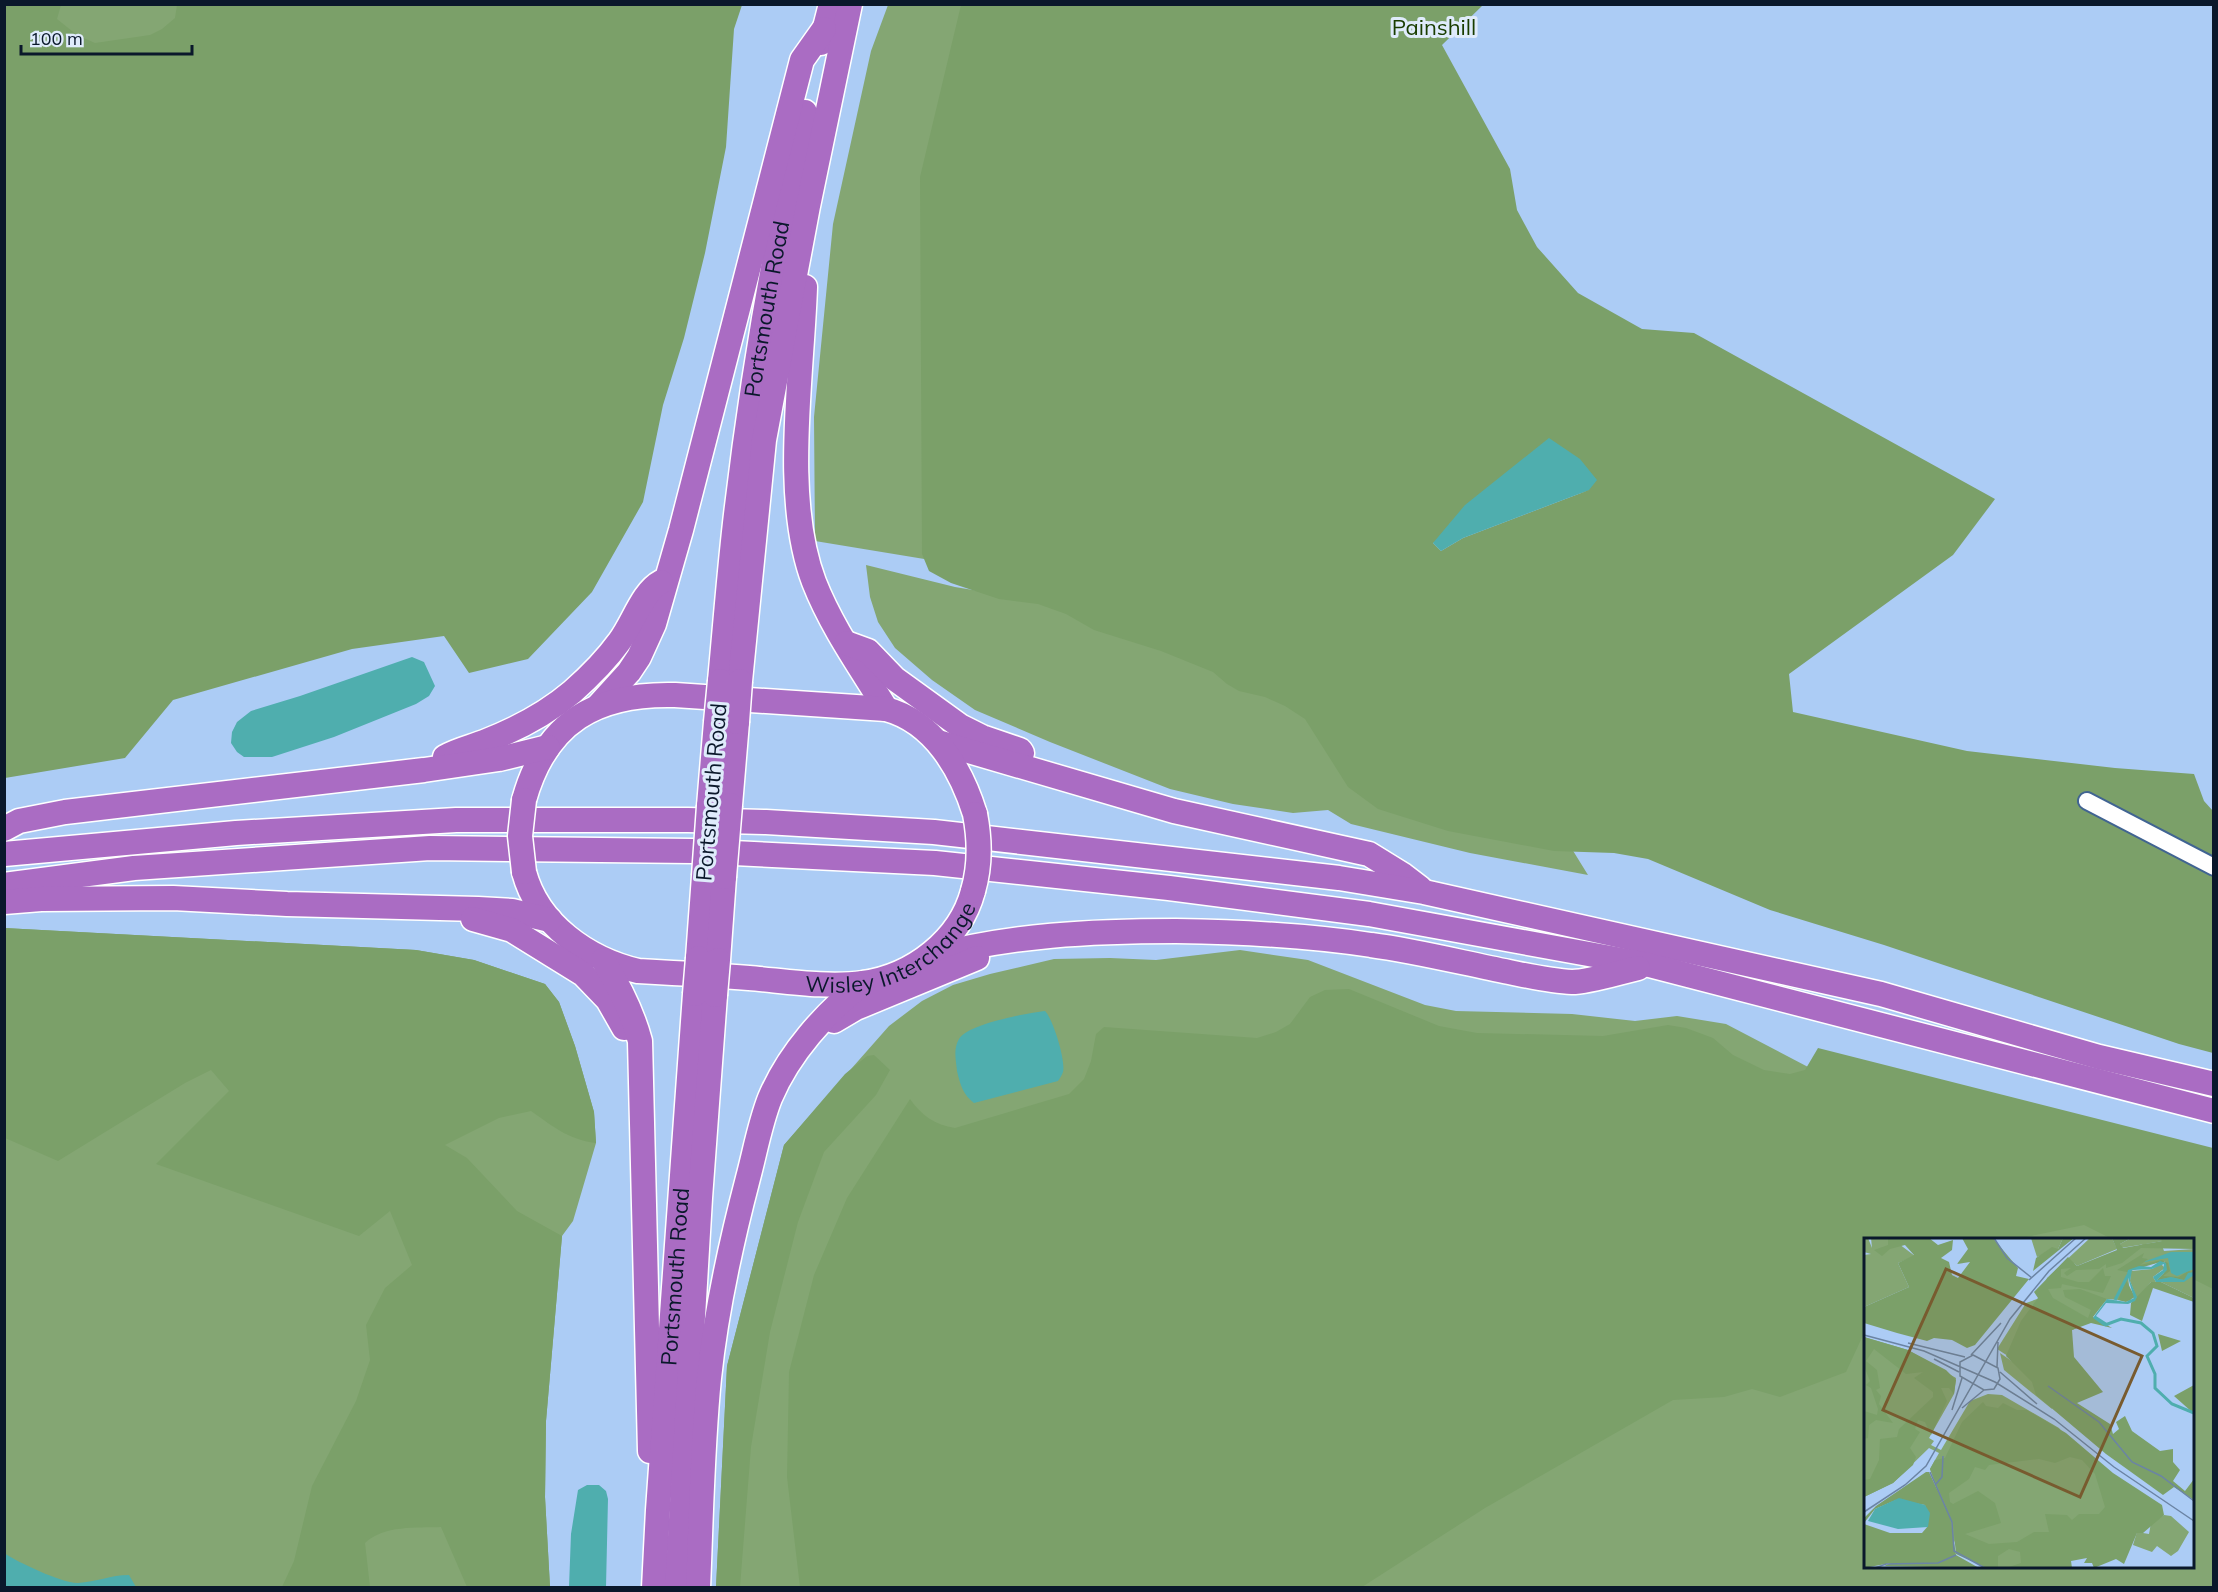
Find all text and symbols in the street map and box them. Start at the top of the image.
park label: Painshill [1392,13,1476,41]
scale bar [21,18,192,56]
text: 100 m [30,27,83,50]
street label: Portsmouth Road [738,218,796,399]
street label: Portsmouth Road [689,702,733,882]
street label: Wisley Interchange [804,898,982,999]
street label: Portsmouth Road [654,1187,695,1367]
inset map [1864,1238,2194,1568]

